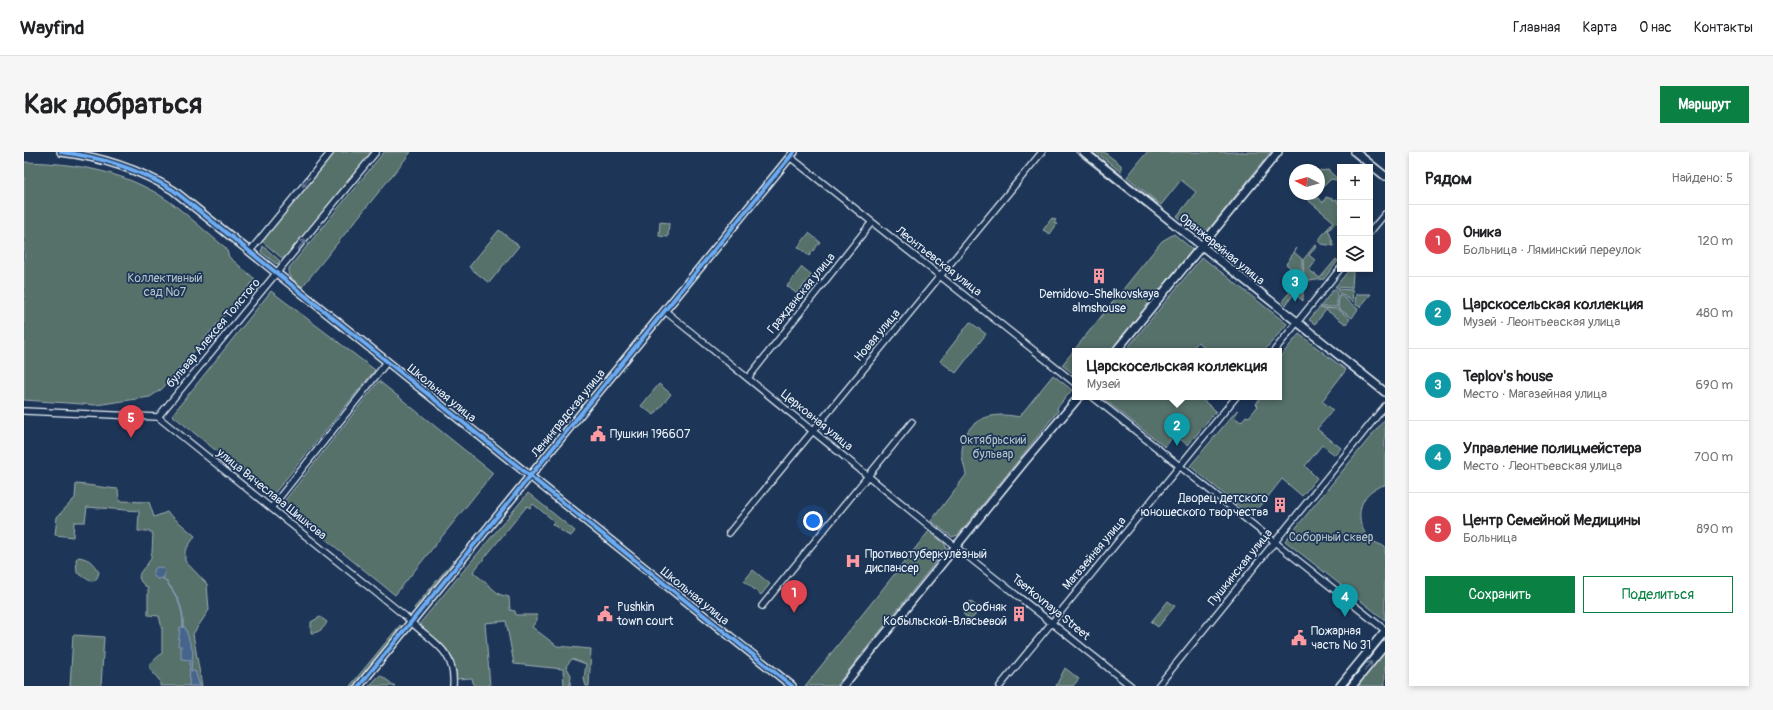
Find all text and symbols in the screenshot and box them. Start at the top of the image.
text: Wayfind [20,16,84,40]
text: Главная [1513,19,1560,36]
text: Карта [1582,19,1617,36]
text: О нас [1639,19,1672,36]
text: Контакты [1694,19,1753,36]
button: Маршрут [1660,86,1749,123]
text: Как добраться [24,87,202,122]
north arrow [1289,164,1325,200]
map controls [1337,164,1373,272]
button: + [1337,164,1373,200]
text: Рядом [1425,168,1472,189]
text: Найдено: 5 [1671,170,1733,186]
one-way arrow [302,177,310,188]
button: − [1337,200,1373,236]
street label: Оранжерейная улица [1176,210,1268,289]
street label: Леонтьевская улица [892,223,985,300]
text: Оника [1463,223,1501,242]
text: 1 [1435,233,1441,249]
text: 120 m [1697,233,1733,249]
button: layers [1337,236,1373,272]
one-way arrow [297,238,306,249]
text: Больница · Ляминский переулок [1463,242,1641,258]
street label: Гражданская улица [764,250,839,337]
building icon: Demidovo-Shelkovskaya almshouse [1090,267,1108,285]
pin: 3 [1282,269,1308,302]
park label: Коллективный сад №7 [128,271,203,300]
street label: бульвар Алексея Толстого [163,275,264,391]
place label: Demidovo-Shelkovskaya almshouse [1039,287,1159,316]
text: Царскосельская коллекция [1463,295,1643,314]
text: 2 [1434,305,1442,321]
text: 480 m [1696,305,1733,321]
street label: Новая улица [851,306,904,365]
text: Музей · Леонтьевская улица [1463,314,1620,330]
popup [1072,348,1282,400]
text: Царскосельская коллекция [1087,357,1267,376]
street label: Школьная улица [404,361,479,426]
street label: Ленинградская улица [528,366,609,461]
text: Teplov's house [1463,367,1553,386]
text: Музей [1087,376,1121,392]
text: 3 [1434,377,1442,393]
text: 690 m [1695,377,1733,393]
text: Место · Магазейная улица [1463,386,1607,402]
street label: Церковная улица [778,387,856,454]
pin: 5 [118,405,144,438]
pin: 2 [1164,413,1190,446]
public building icon: Пушкин 196607 [589,425,607,443]
place label: Пушкин 196607 [610,427,691,442]
park label: Октябрьский бульвар [960,433,1027,462]
text: Управление полицмейстера [1463,439,1642,458]
street label: улица Вячеслава Шишкова [213,445,330,544]
text: 4 [1434,449,1442,465]
text: 700 m [1694,449,1733,465]
text: Место · Леонтьевская улица [1463,458,1622,474]
place label: Дворец детского юношеского творчества [1141,491,1269,520]
building icon: Дворец детского юношеского творчества [1271,496,1289,514]
your location [803,511,823,531]
text: Центр Семейной Медицины [1463,511,1641,530]
street label: Магазейная улица [1059,513,1130,593]
text: 5 [1434,521,1442,537]
text: 890 m [1697,521,1733,537]
street label: Пушкинская улица [1205,526,1276,609]
park label: Соборный сквер [1289,530,1374,545]
text: Больница [1463,530,1517,546]
place label: Противотуберкулёзный диспансер [865,547,987,576]
hospital icon: Противотуберкулёзный диспансер [844,552,862,570]
street label: Школьная улица [657,564,732,629]
street label: Tserkovnaya Street [1008,571,1093,644]
button: Сохранить [1425,576,1575,613]
button: Поделиться [1583,576,1733,613]
pin: 1 [781,580,807,613]
pin: 4 [1332,584,1358,617]
place label: Pushkin town court [616,600,674,629]
place label: Особняк Кобыльской-Власьевой [883,600,1007,629]
public building icon: Pushkin town court [596,605,614,623]
building icon: Особняк Кобыльской-Власьевой [1010,605,1028,623]
place label: Пожарная часть № 31 [1311,624,1371,653]
public building icon: Пожарная часть № 31 [1290,629,1308,647]
one-way arrow [1364,660,1373,671]

